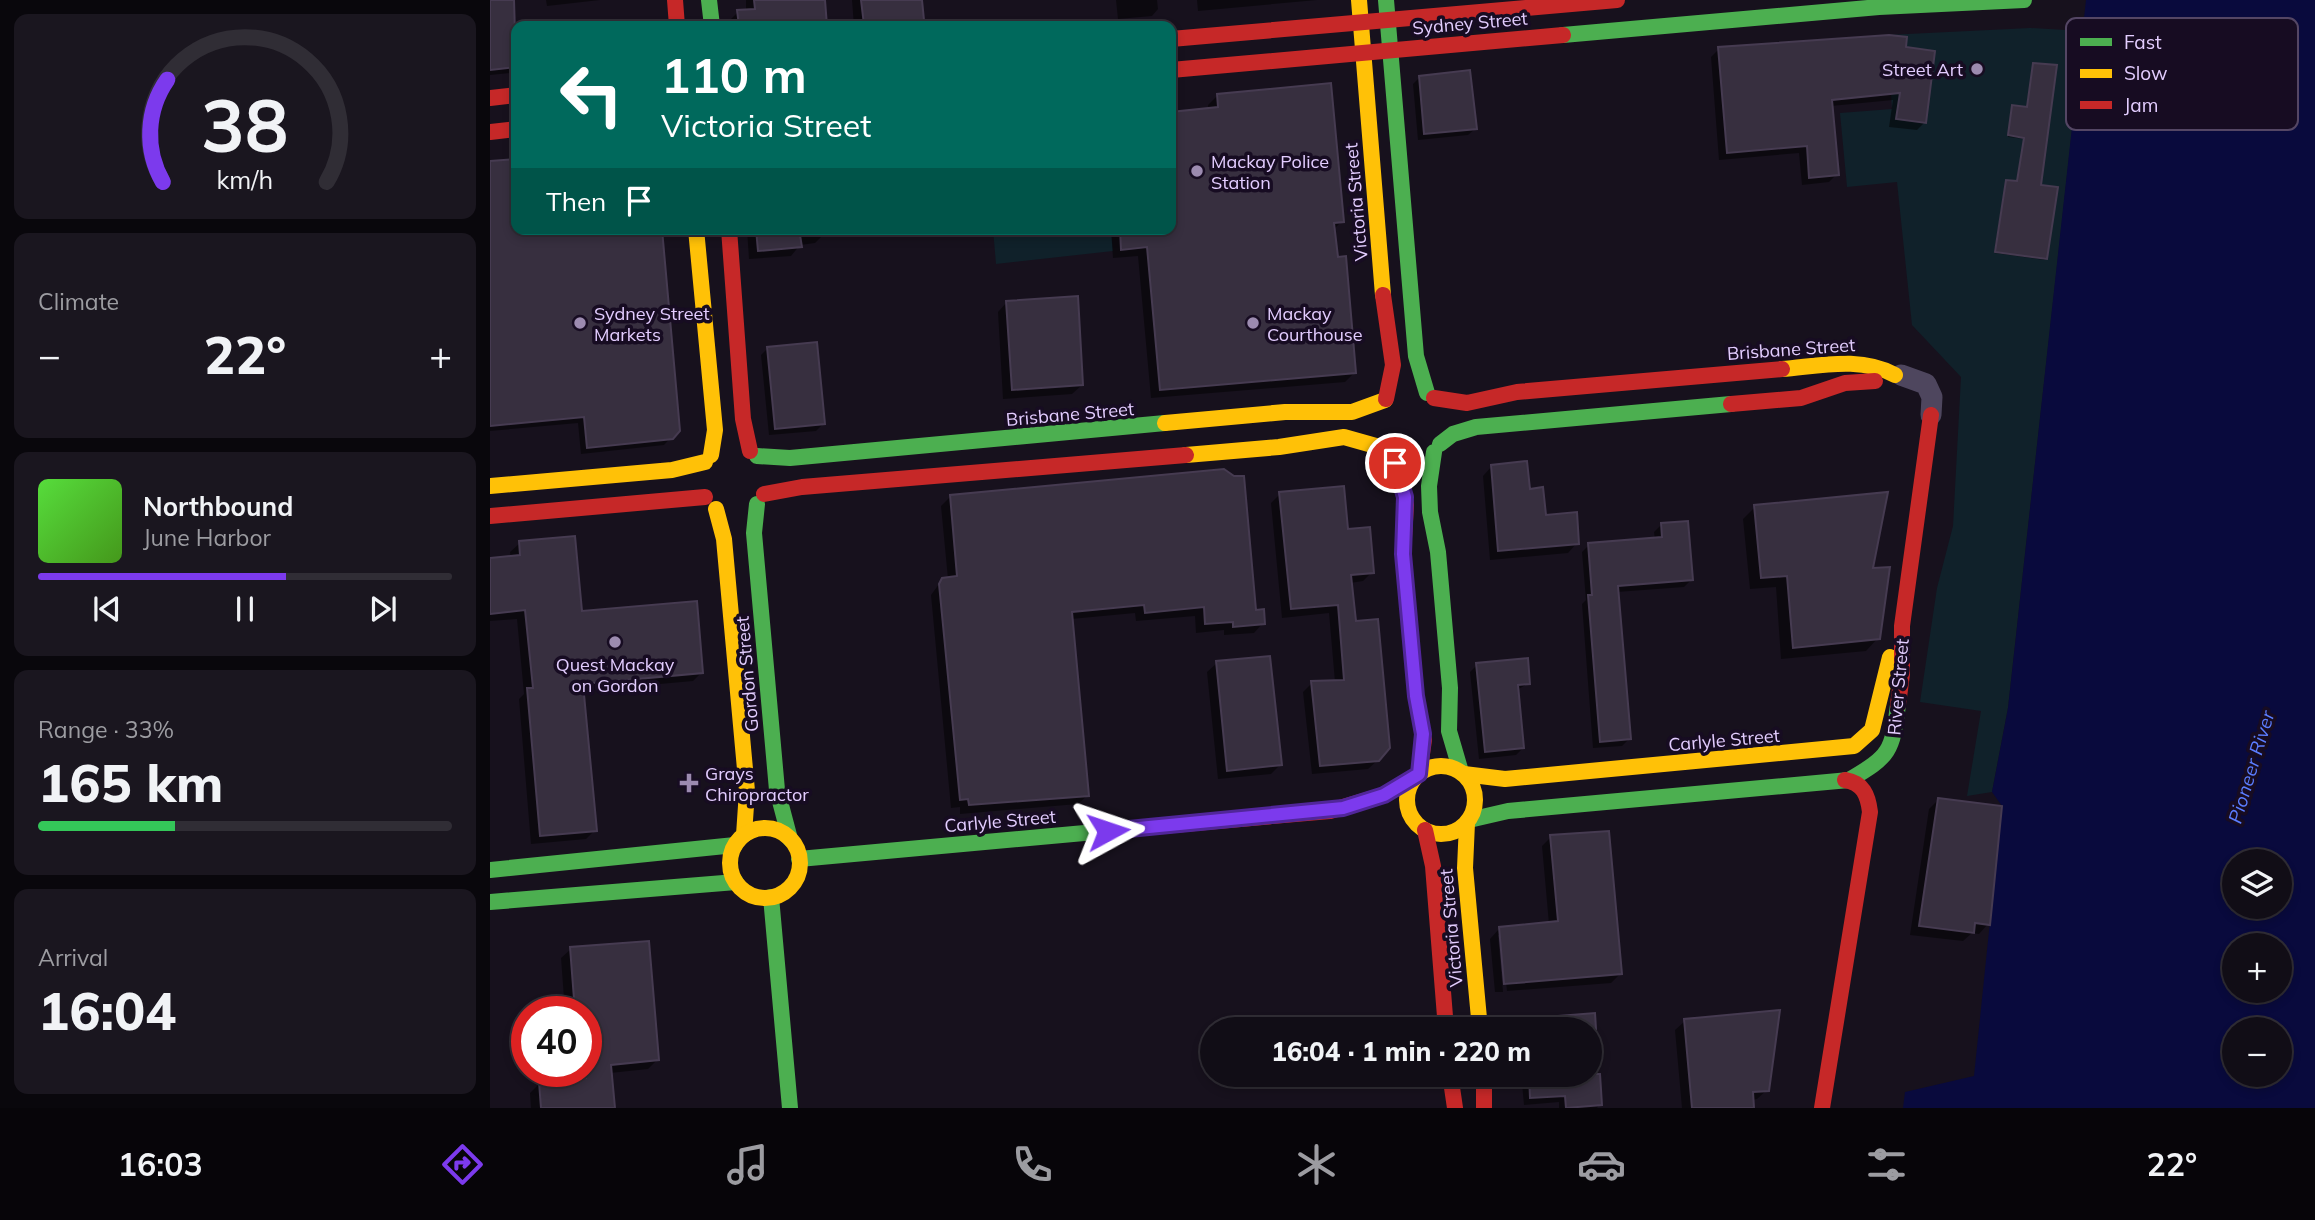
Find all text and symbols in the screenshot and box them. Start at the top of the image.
street label: Sydney Street [1411,7,1529,39]
legend [2066,18,2298,130]
text: Fast [2124,30,2162,54]
text: 110 m [661,44,807,105]
icon: left [546,49,637,140]
place label: Street Art [1882,58,1963,81]
marker: Street Art [1969,61,1985,77]
text: Slow [2124,61,2168,85]
text: 38 [201,80,289,171]
text: Jam [2124,93,2158,117]
text: Victoria Street [661,105,871,145]
street label: Victoria Street [1339,142,1373,262]
place label: Mackay Police Station [1211,150,1329,194]
marker: Mackay Police Station [1189,163,1205,179]
text: km/h [217,164,273,195]
icon: arrive [620,182,658,220]
text: Then [546,185,606,218]
text: Climate [38,287,119,316]
place label: Sydney Street Markets [594,302,710,346]
place label: Mackay Courthouse [1267,302,1363,346]
marker: Sydney Street Markets [572,315,588,331]
marker: Mackay Courthouse [1245,315,1261,331]
text: 22° [204,322,286,387]
text: − [38,331,61,379]
text: + [429,331,452,379]
street label: Brisbane Street [1726,333,1856,365]
street label: Brisbane Street [1005,397,1135,431]
pin [1365,433,1425,493]
icon: arrive [1376,444,1414,482]
text: Northbound [143,490,293,523]
text: June Harbor [143,523,271,552]
icon: previous [88,590,126,628]
icon: pause [226,590,264,628]
icon: next [364,590,402,628]
street label: Gordon Street [730,615,764,733]
marker: Quest Mackay on Gordon [607,634,623,650]
street label: River Street [1882,638,1914,736]
place label: Quest Mackay on Gordon [556,653,675,697]
water label: Pioneer River [2223,707,2280,826]
text: Range · 33% [38,715,174,744]
street label: Carlyle Street [1667,724,1781,756]
text: 165 km [38,750,223,815]
place label: Grays Chiropractor [705,762,809,806]
marker: Grays Chiropractor [679,773,699,793]
position arrow [1071,794,1145,868]
street label: Carlyle Street [943,805,1057,837]
map controls [2222,849,2292,1087]
button: layers [2222,849,2292,919]
street label: Victoria Street [1434,868,1468,988]
button: + [2222,933,2292,1003]
text: Arrival [38,943,108,972]
text: 16:04 [38,978,176,1043]
speed limit sign: 40 [511,996,602,1087]
button: − [2222,1017,2292,1087]
text: 16:04 · 1 min · 220 m [1271,1035,1531,1068]
icon: directions [438,1140,487,1189]
icon: music [723,1140,772,1189]
icon: phone [1008,1140,1057,1189]
icon: climate [1292,1140,1341,1189]
icon: car [1577,1140,1626,1189]
icon: filters [1862,1140,1911,1189]
text: 16:03 [118,1144,203,1184]
text: 22° [2147,1144,2197,1184]

